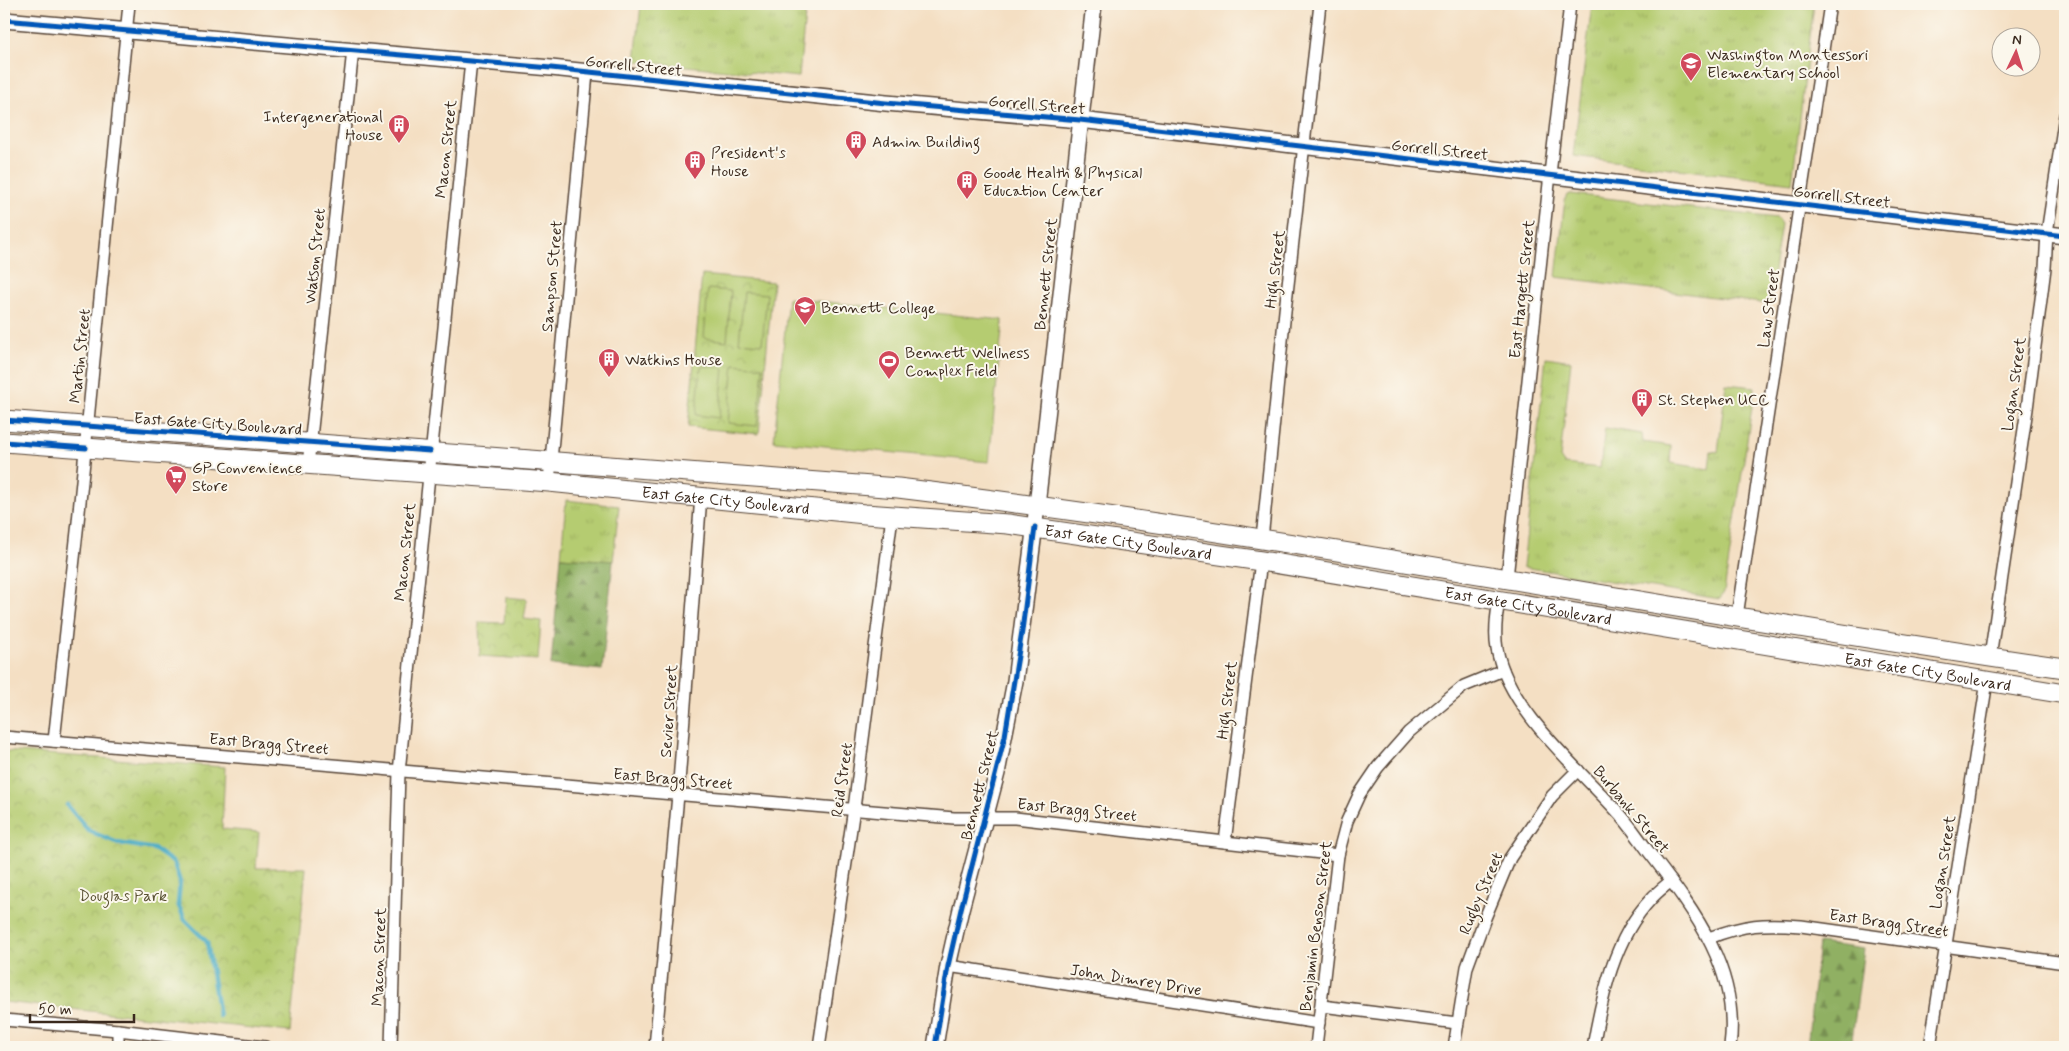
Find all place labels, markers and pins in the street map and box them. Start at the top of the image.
place label: Washington Montessori Elementary School [1707,45,1869,84]
school or university icon: Washington Montessori Elementary School [1679,51,1703,82]
place label: Intergenerational House [263,107,383,146]
building icon: Intergenerational House [387,113,411,144]
building icon: Admin Building [844,129,868,160]
place label: Admin Building [872,132,980,154]
place label: President's House [711,143,786,182]
building icon: President's House [683,149,707,180]
place label: Goode Health & Physical Education Center [983,163,1142,202]
building icon: Goode Health & Physical Education Center [955,169,979,200]
school or university icon: Bennett College [793,295,817,326]
place label: Bennett College [821,298,936,319]
place label: Bennett Wellness Complex Field [905,343,1030,382]
building icon: Watkins House [597,347,621,378]
sports icon: Bennett Wellness Complex Field [877,349,901,380]
place label: Watkins House [625,350,722,371]
building icon: St. Stephen UCC [1630,387,1654,418]
place label: St. Stephen UCC [1658,390,1769,411]
place label: GP Convenience Store [192,458,302,497]
supermarket icon: GP Convenience Store [164,464,188,495]

